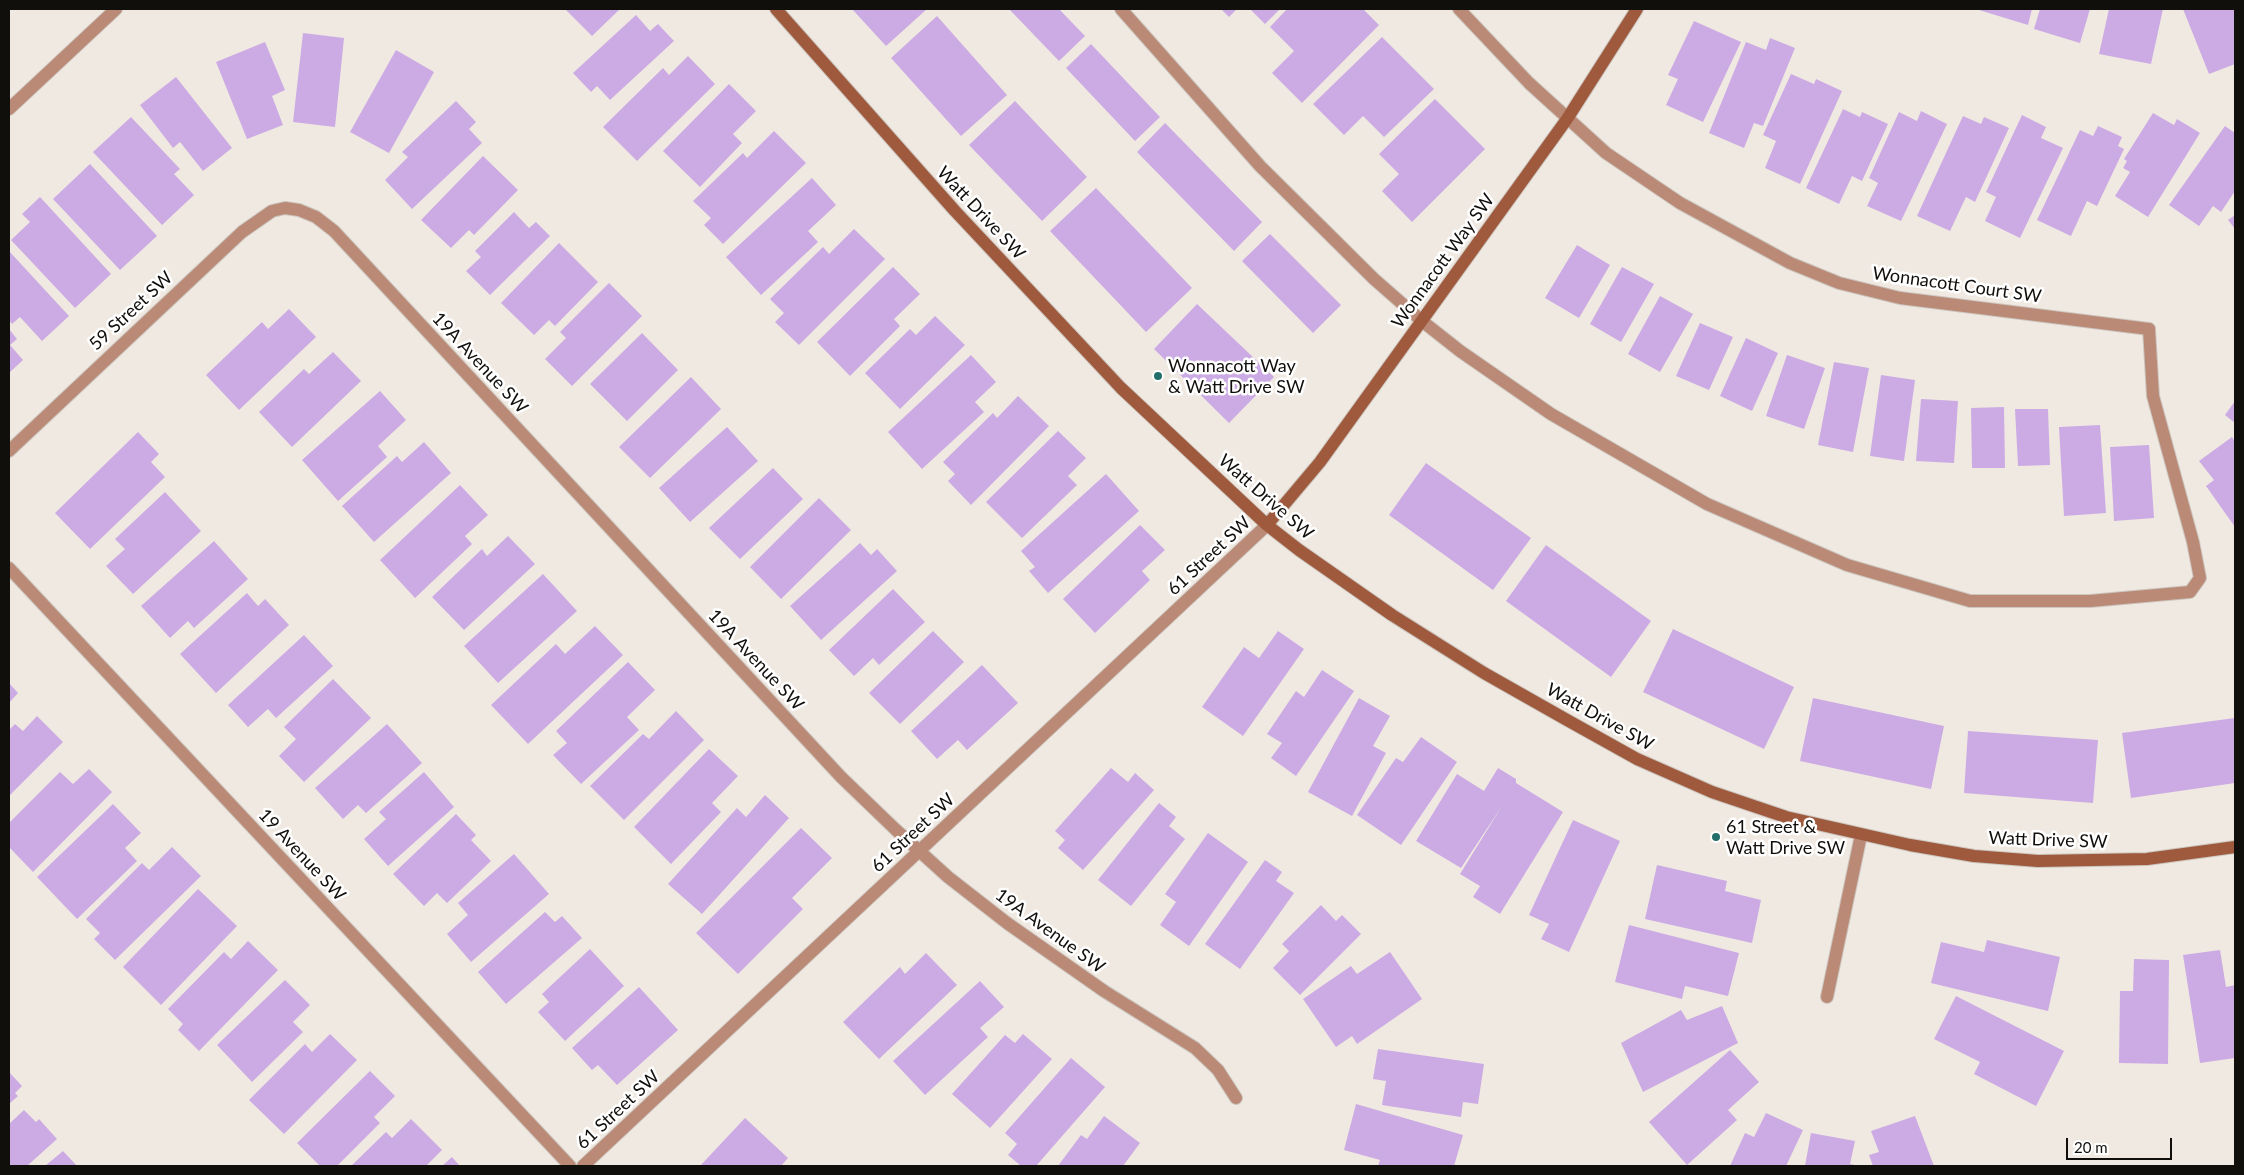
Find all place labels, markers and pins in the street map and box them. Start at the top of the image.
place label: Wonnacott Way & Watt Drive SW [1168,355,1305,398]
marker: Wonnacott Way & Watt Drive SW [1152,370,1164,382]
place label: 61 Street & Watt Drive SW [1726,816,1845,859]
marker: 61 Street & Watt Drive SW [1710,831,1722,843]

